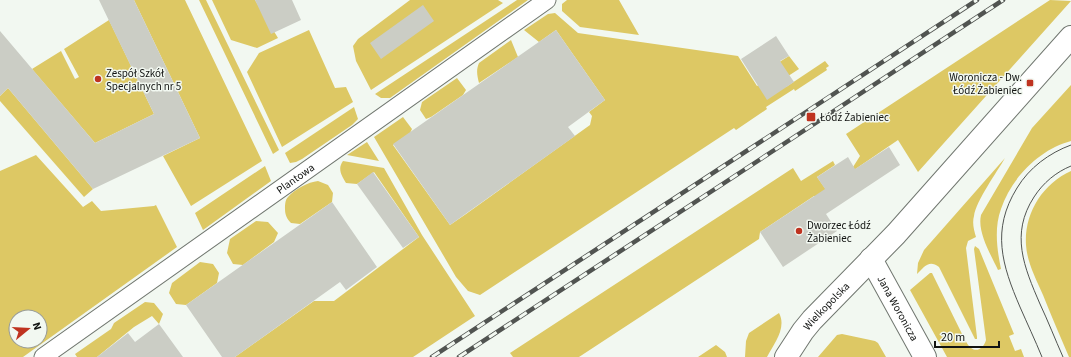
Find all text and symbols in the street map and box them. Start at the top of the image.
place label: Zespół Szkół Specjalnych nr 5 [106,66,181,94]
place label: Woronicza - Dw. Łódź Żabieniec [949,70,1022,98]
marker: Zespół Szkół Specjalnych nr 5 [93,74,103,84]
marker: Woronicza - Dw. Łódź Żabieniec [1025,78,1035,88]
place label: Łódź Żabieniec [819,110,889,125]
marker: Łódź Żabieniec [805,111,817,123]
street label: Plantowa [273,160,317,197]
place label: Dworzec Łódź Żabieniec [807,218,871,246]
marker: Dworzec Łódź Żabieniec [794,226,804,236]
street label: Jana Woronicza [874,273,922,343]
street label: Wielkopolska [799,279,853,333]
north arrow [8,309,48,349]
text: N [29,320,45,332]
scale bar [935,323,999,349]
text: 20 m [941,329,965,346]

